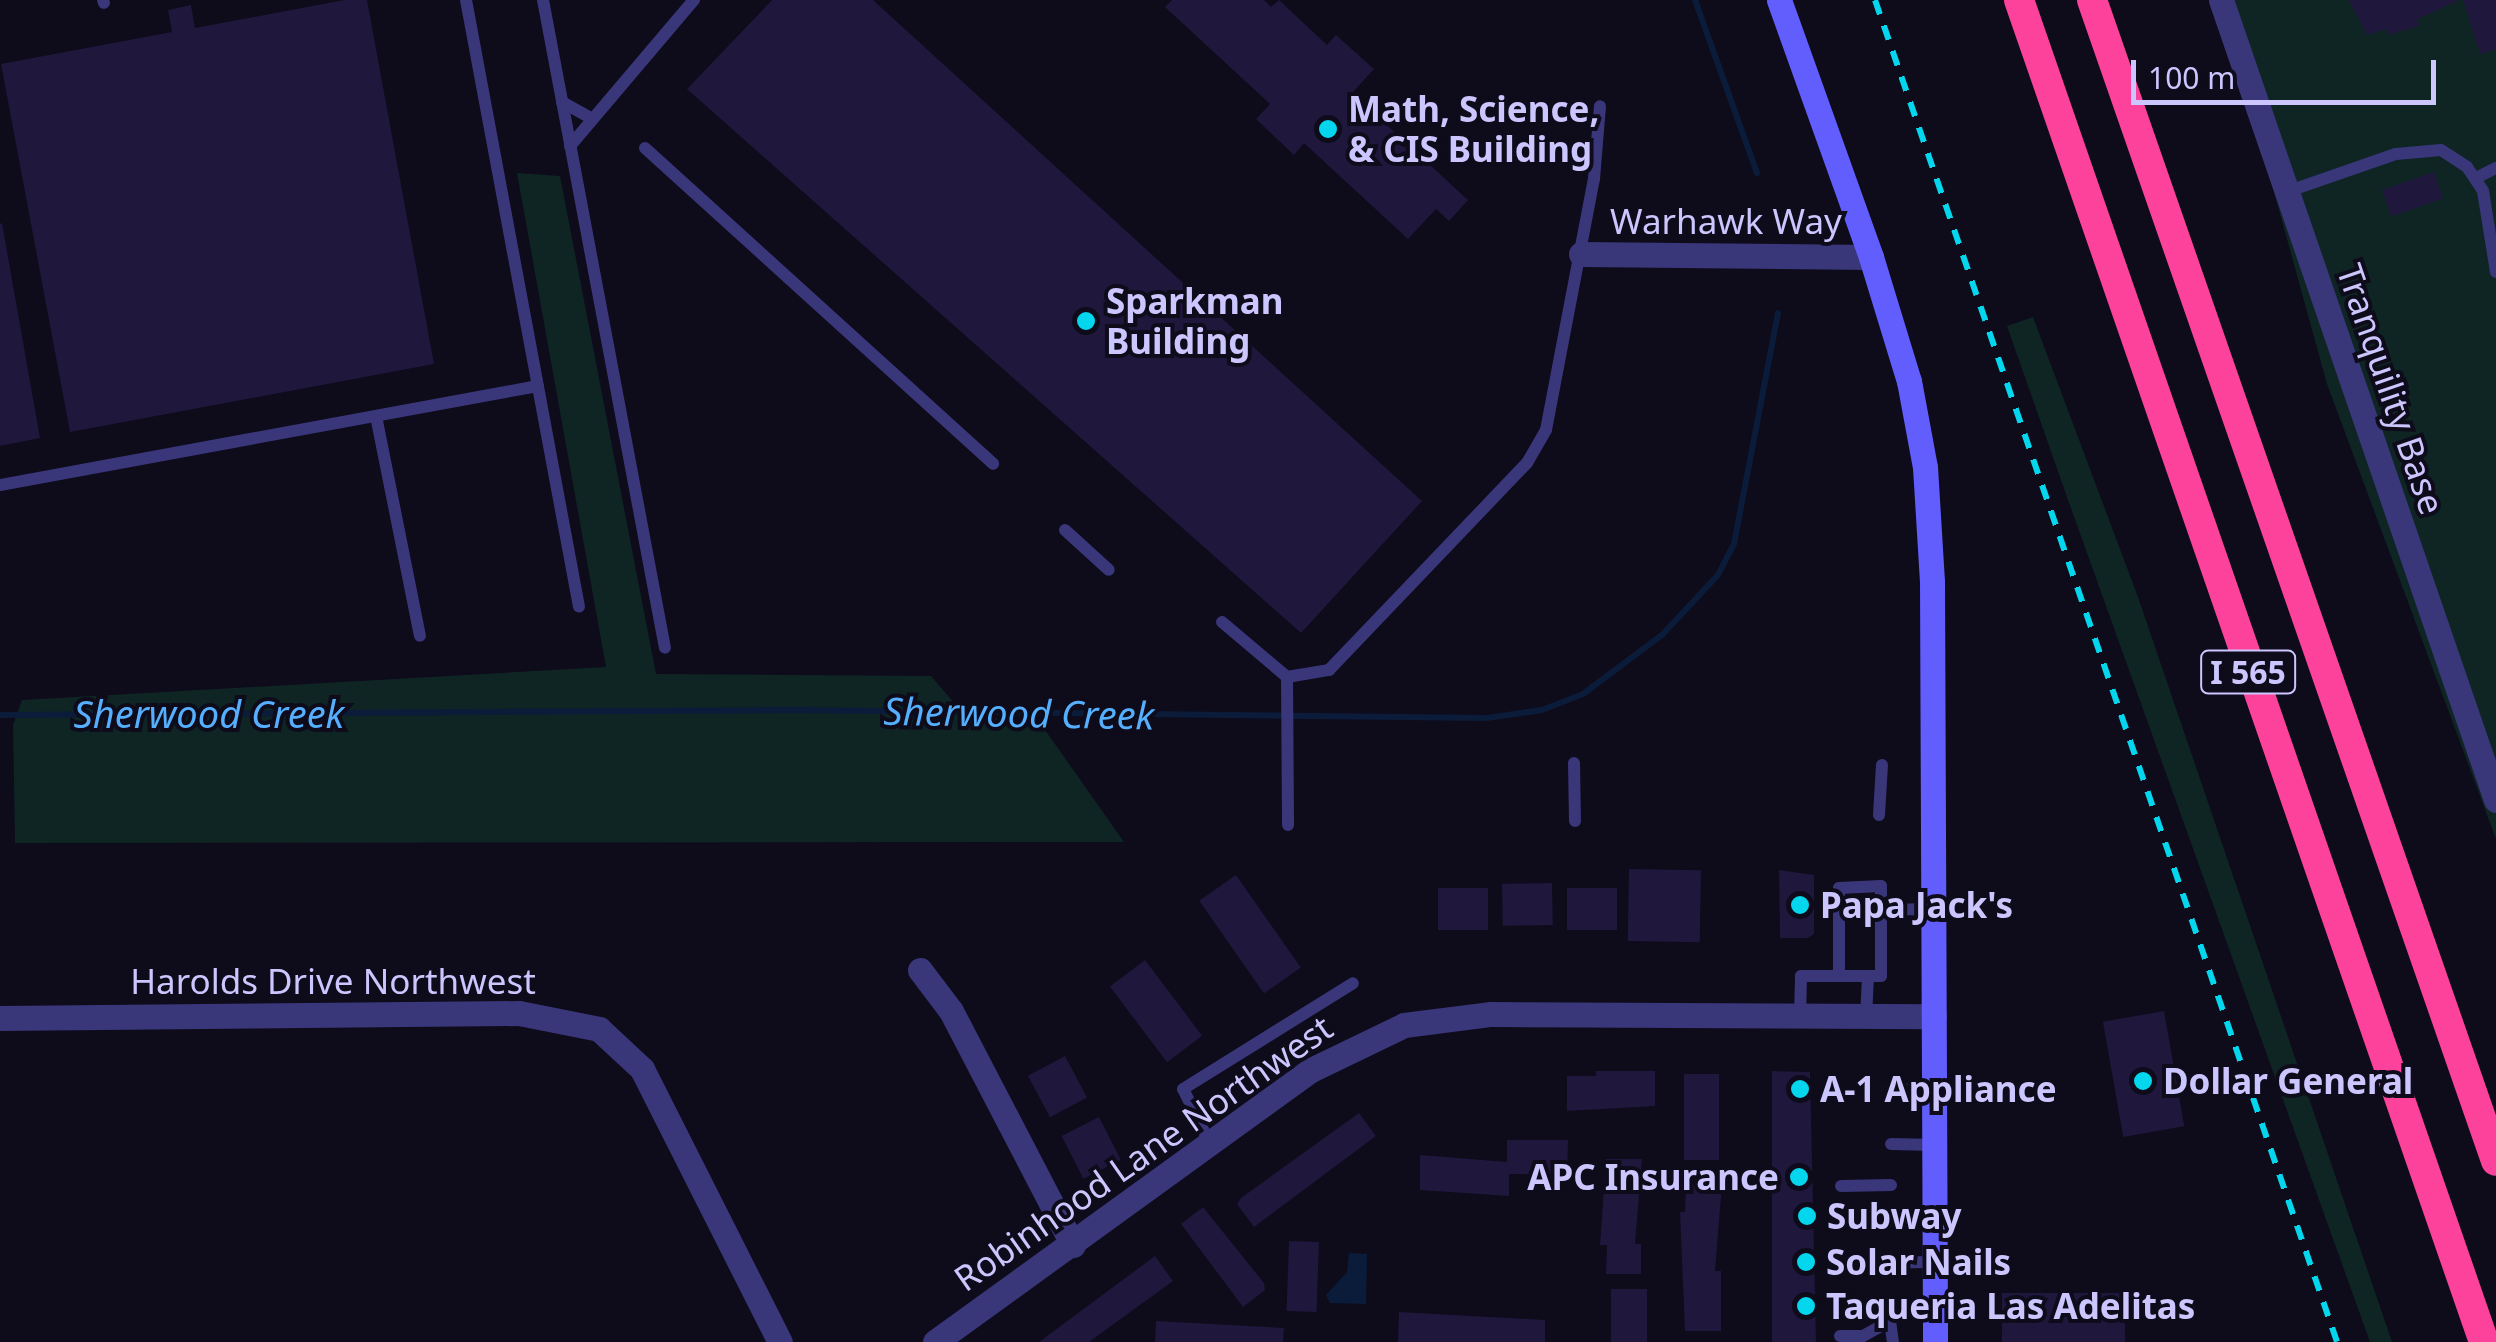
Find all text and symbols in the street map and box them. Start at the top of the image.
scale bar [2136,40,2441,102]
text: 100 m [2148,57,2235,98]
place label: Math, Science, & CIS Building [1348,88,1599,170]
marker: Math, Science, & CIS Building [1317,118,1339,140]
street label: Warhawk Way [1610,200,1842,242]
street label: Tranquility Base [2329,259,2453,519]
place label: Sparkman Building [1106,280,1284,362]
marker: Sparkman Building [1075,310,1097,332]
road number: I 565 [2198,645,2298,699]
water label: Sherwood Creek [883,688,1155,738]
water label: Sherwood Creek [74,691,344,737]
place label: Papa Jack's [1820,884,2013,926]
marker: Papa Jack's [1789,894,1811,916]
street label: Harolds Drive Northwest [130,960,536,1002]
street label: Robinhood Lane Northwest [946,1006,1340,1300]
place label: Dollar General [2163,1060,2413,1102]
place label: A-1 Appliance [1820,1068,2057,1110]
marker: Dollar General [2132,1070,2154,1092]
marker: A-1 Appliance [1789,1078,1811,1100]
place label: APC Insurance [1527,1156,1779,1198]
marker: APC Insurance [1788,1166,1810,1188]
place label: Subway [1827,1195,1961,1237]
marker: Subway [1796,1205,1818,1227]
place label: Solar Nails [1826,1241,2011,1283]
marker: Solar Nails [1795,1251,1817,1273]
place label: Taqueria Las Adelitas [1826,1285,2195,1327]
marker: Taqueria Las Adelitas [1795,1295,1817,1317]

